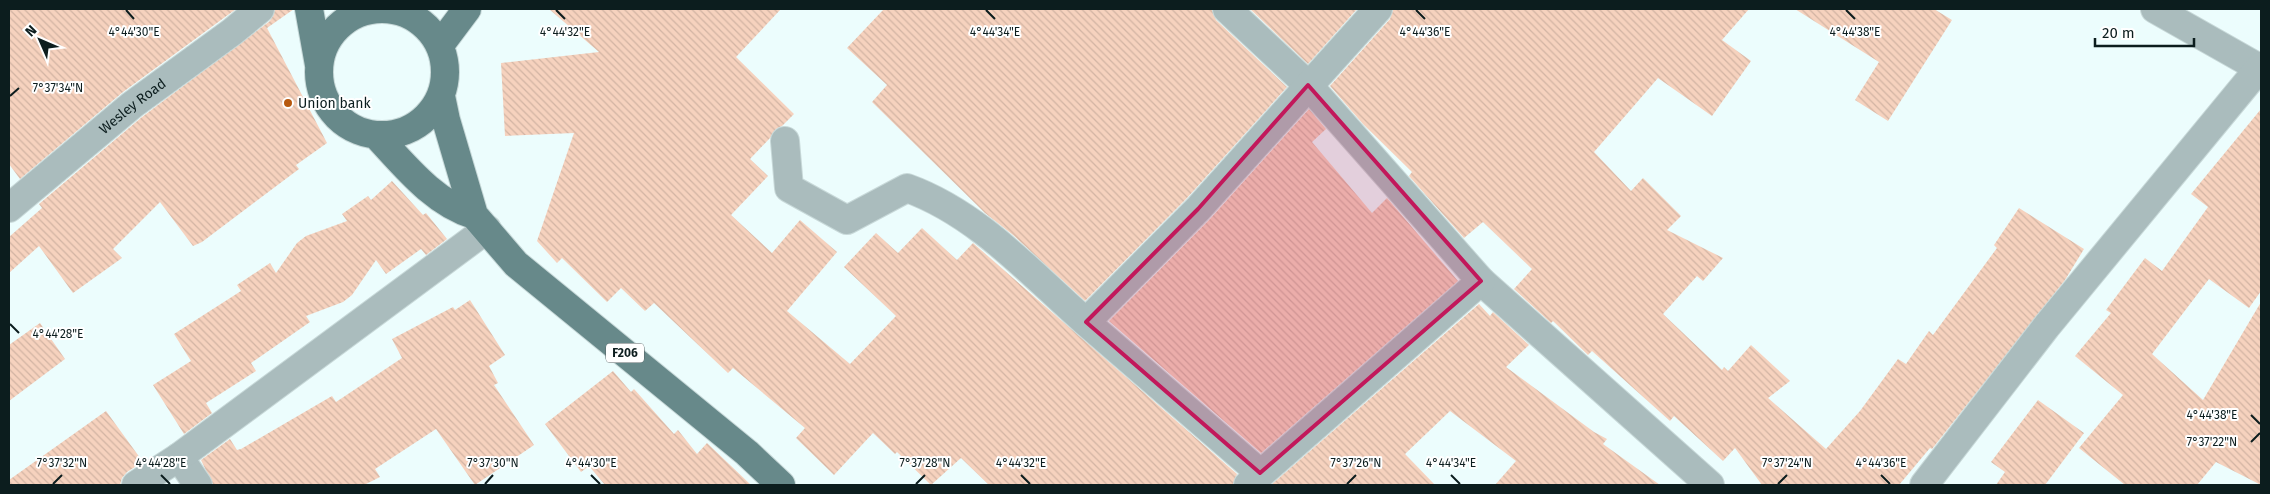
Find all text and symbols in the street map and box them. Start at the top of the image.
north arrow [15,15,65,65]
scale bar [2095,15,2194,47]
text: N [22,22,40,40]
text: 20 m [2102,24,2135,42]
text: 4°44'30"E [108,25,160,39]
text: 4°44'32"E [540,25,590,39]
text: 4°44'34"E [970,25,1020,39]
text: 4°44'36"E [1400,25,1450,39]
text: 4°44'38"E [1829,25,1881,39]
street label: Wesley Road [96,75,169,138]
text: 7°37'34"N [33,81,83,95]
place label: Union bank [298,95,372,112]
marker: Union bank [282,97,294,109]
text: 4°44'28"E [32,327,84,341]
road number: F206 [606,343,644,362]
text: 4°44'38"E [2186,408,2238,422]
text: 7°37'22"N [2187,435,2237,449]
text: 7°37'32"N [37,456,87,470]
text: 4°44'28"E [135,456,187,470]
text: 7°37'30"N [467,456,519,470]
text: 4°44'30"E [565,456,617,470]
text: 7°37'28"N [899,456,951,470]
text: 4°44'32"E [996,456,1046,470]
text: 7°37'26"N [1331,456,1381,470]
text: 4°44'34"E [1426,456,1476,470]
text: 7°37'24"N [1762,456,1812,470]
text: 4°44'36"E [1856,456,1906,470]

